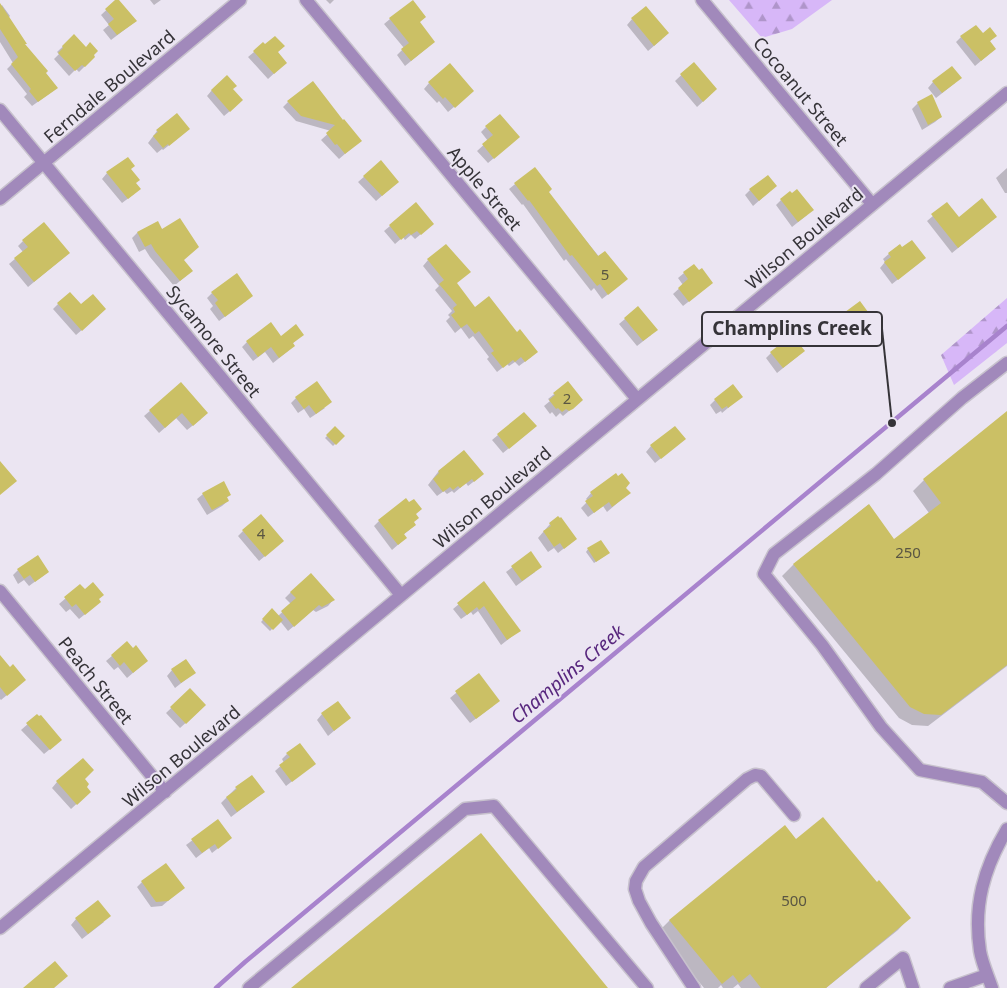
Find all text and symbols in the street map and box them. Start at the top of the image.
street label: Ferndale Boulevard [38,24,180,148]
street label: Cocoanut Street [748,31,854,151]
street label: Apple Street [443,141,528,236]
street label: Wilson Boulevard [740,182,868,294]
house number: 5 [601,264,609,284]
street label: Sycamore Street [161,280,267,402]
callout: Champlins Creek [702,312,882,346]
text: Champlins Creek [712,315,872,341]
house number: 2 [563,388,571,408]
street label: Wilson Boulevard [428,441,556,553]
house number: 4 [257,523,266,543]
house number: 250 [895,542,921,562]
water label: Champlins Creek [505,618,630,729]
street label: Peach Street [53,631,139,729]
street label: Wilson Boulevard [117,700,245,812]
house number: 500 [781,890,807,910]

